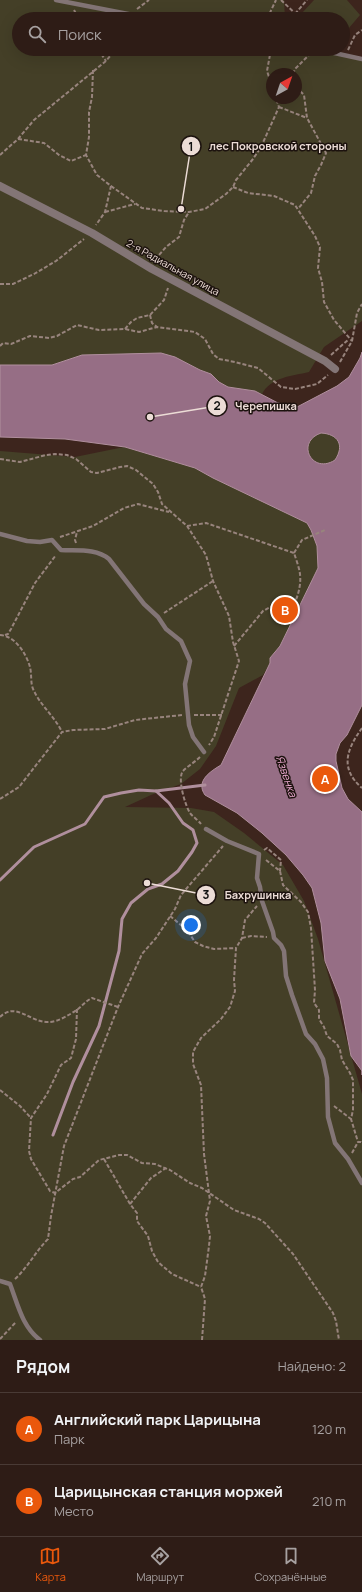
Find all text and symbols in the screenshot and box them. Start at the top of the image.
search box [12,12,350,56]
icon: search [26,23,48,45]
text: Поиск [58,24,102,45]
north arrow [266,68,302,104]
callout: лес Покровской стороны [181,135,354,158]
text: 1 [188,138,194,155]
text: лес Покровской стороны [209,138,347,153]
street label: 2-я Радиальная улица [124,236,222,298]
callout: Черепишка [207,395,305,418]
text: 2 [213,397,221,414]
text: Черепишка [235,398,297,413]
pin: B [272,595,298,625]
water label: Язвенка [273,753,301,800]
pin: A [312,764,338,794]
callout: Бахрушинка [196,884,299,907]
text: 3 [203,886,210,903]
text: Бахрушинка [225,887,291,902]
your location [181,915,201,935]
text: Рядом [16,1355,70,1378]
text: Найдено: 2 [278,1357,346,1375]
text: Английский парк Царицына [54,1409,261,1430]
text: A [25,1420,33,1438]
text: 120 m [312,1420,346,1438]
text: Парк [54,1430,84,1448]
text: Царицынская станция моржей [54,1481,283,1502]
text: B [25,1492,33,1510]
text: 210 m [312,1492,346,1510]
text: Место [54,1502,94,1520]
tab: Карта [35,1545,66,1584]
tab: Маршрут [136,1545,184,1584]
tab: Сохранённые [254,1545,327,1584]

